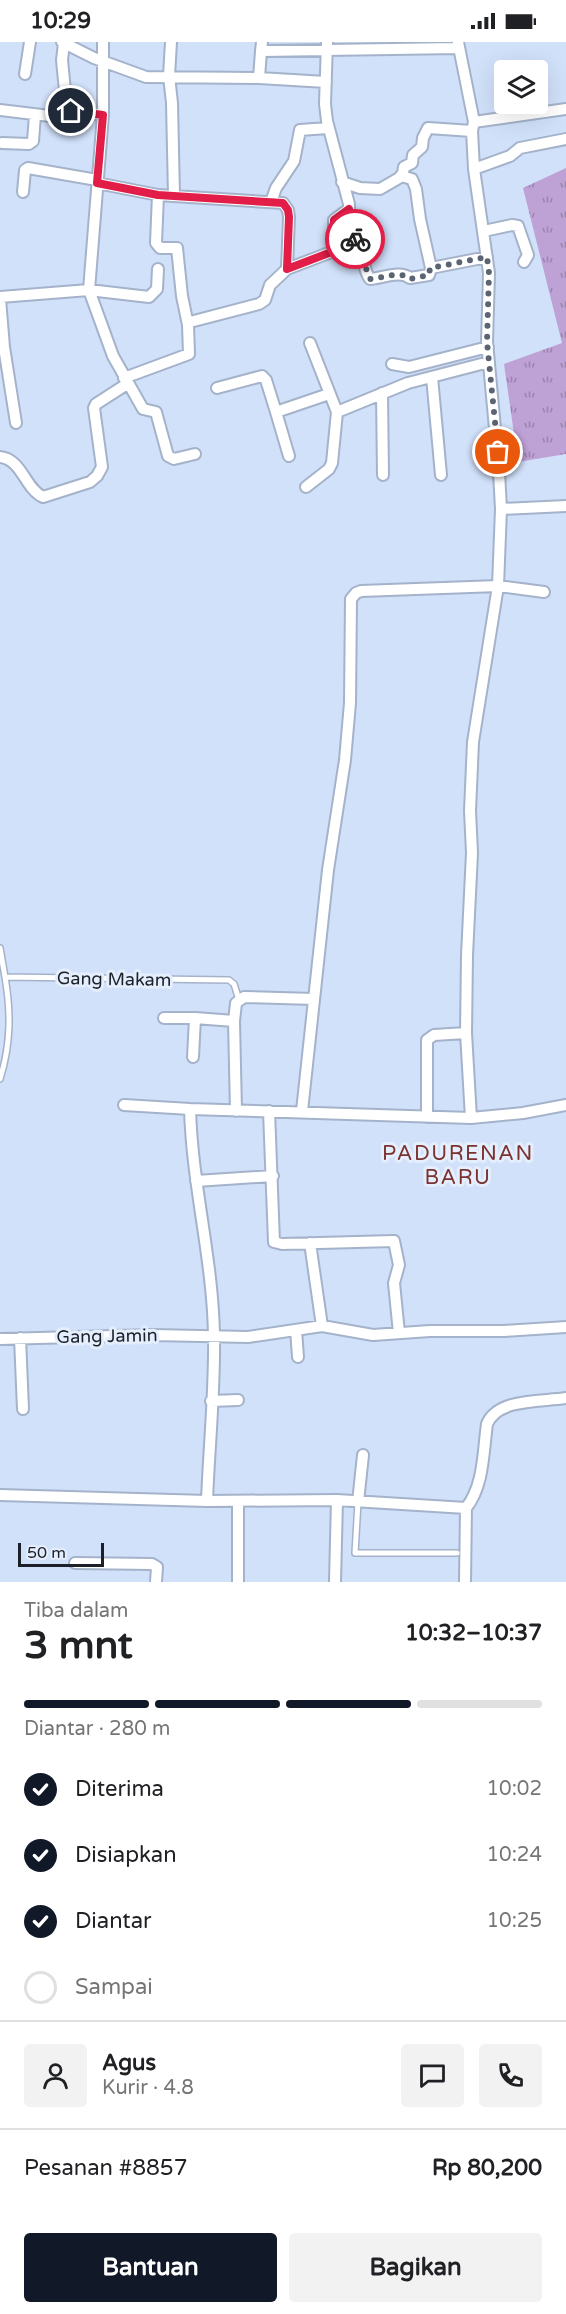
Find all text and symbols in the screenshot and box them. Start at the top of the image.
text: 10:29 [30,8,91,34]
map controls [494,60,548,114]
button: layers [494,60,548,114]
pin [45,85,96,136]
icon: home [54,94,87,127]
courier [325,209,385,269]
icon: bike [339,223,372,256]
pin [472,426,523,477]
icon: bag [481,435,514,468]
street label: Gang Makam [57,967,171,991]
district label: PADURENAN BARU [382,1141,534,1190]
street label: Gang Jamin [56,1324,158,1348]
scale bar [18,1540,104,1568]
text: 50 m [27,1543,66,1563]
text: Tiba dalam [24,1599,128,1623]
text: 10:32–10:37 [405,1620,542,1646]
text: 3 mnt [24,1622,133,1669]
text: Diantar · 280 m [24,1717,170,1741]
icon: check [24,1773,57,1806]
text: Diterima [75,1776,164,1802]
text: 10:02 [487,1777,542,1801]
icon: check [24,1839,57,1872]
text: Disiapkan [75,1842,177,1868]
text: 10:24 [487,1843,542,1867]
icon: check [24,1905,57,1938]
text: Diantar [75,1908,151,1934]
text: 10:25 [487,1909,542,1933]
text: Sampai [75,1974,153,2000]
button: person [24,2044,87,2107]
button: chat [401,2044,464,2107]
button: phone [479,2044,542,2107]
text: Agus [102,2050,156,2076]
text: Kurir · 4.8 [102,2076,194,2100]
text: Pesanan #8857 [24,2155,187,2181]
text: Rp 80,200 [432,2155,542,2181]
button: Bantuan [24,2233,277,2302]
button: Bagikan [289,2233,542,2302]

